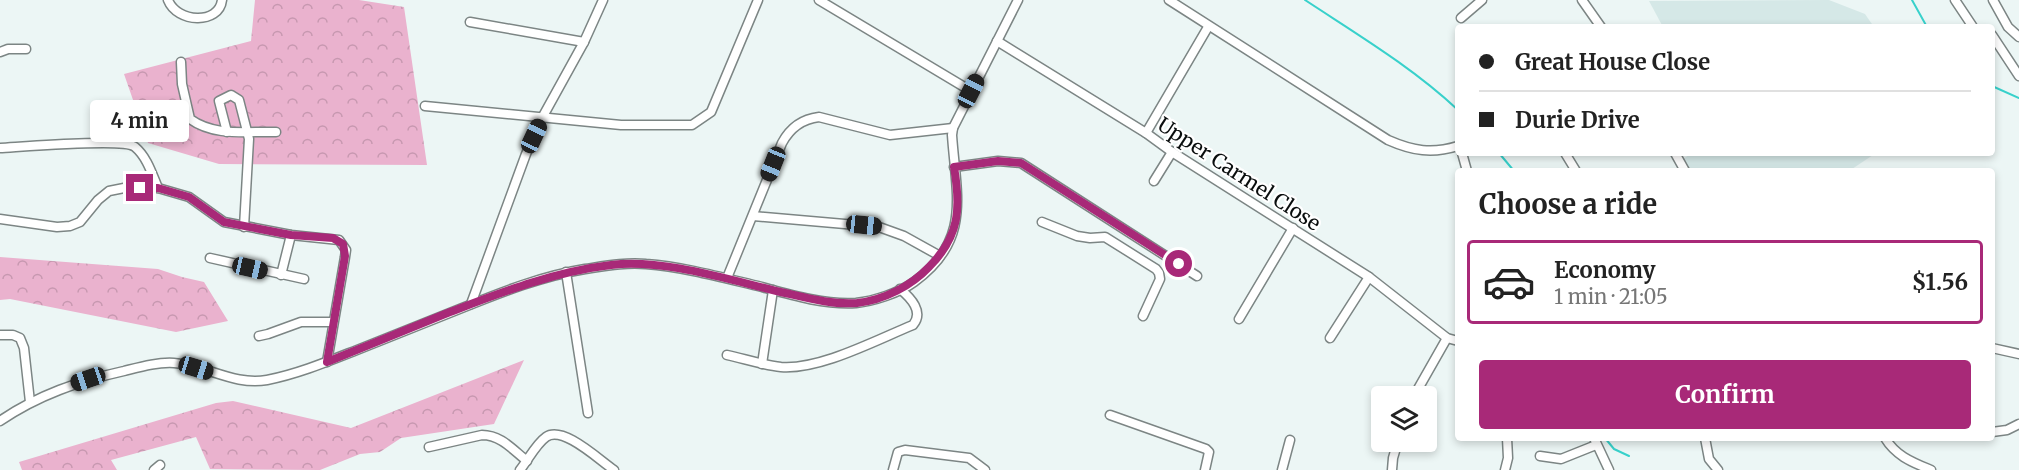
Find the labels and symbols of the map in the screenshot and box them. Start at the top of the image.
car [955,71,987,111]
callout: 4 min [90,101,190,143]
street label: Upper Carmel Close [1153,112,1325,236]
car [518,116,550,156]
car [758,144,788,184]
route end [126,174,153,201]
car [845,214,883,236]
route start [1165,250,1192,277]
car [230,255,270,281]
car [176,354,216,382]
car [68,365,108,393]

